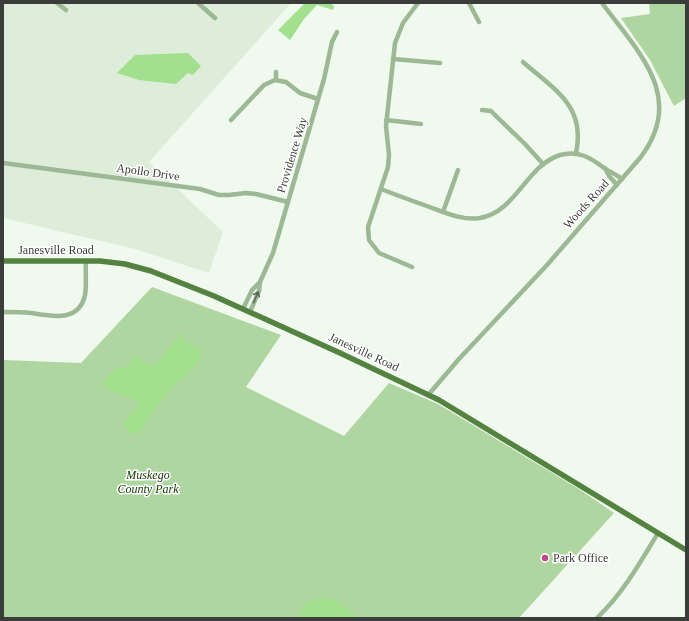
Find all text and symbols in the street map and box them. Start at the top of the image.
street label: Providence Way [274,115,310,195]
street label: Apollo Drive [116,161,180,183]
street label: Woods Road [560,177,612,231]
street label: Janesville Road [18,243,94,257]
one-way arrow [253,292,261,304]
street label: Janesville Road [327,330,401,374]
park label: Muskego County Park [118,468,179,496]
place label: Park Office [553,551,608,565]
marker: Park Office [540,553,550,563]

